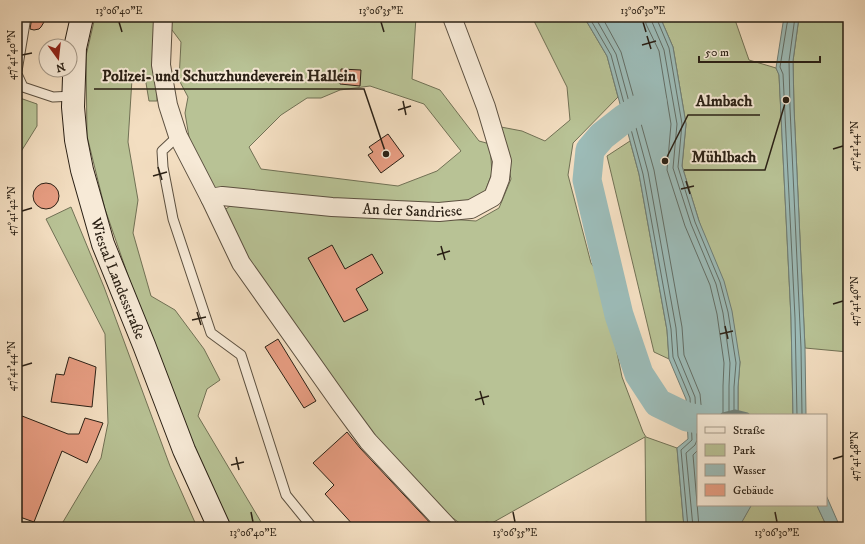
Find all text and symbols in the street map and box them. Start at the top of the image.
text: 13°06'40"E [96,5,142,17]
text: 13°06'35"E [359,5,403,17]
text: 13°06'30"E [621,5,665,17]
text: 47°41'40"N [6,30,18,80]
north arrow [38,38,78,78]
scale bar [699,38,820,64]
text: 50 m [705,45,729,60]
text: N [54,59,67,75]
callout: Polizei- und Schutzhundeverein Hallein [94,61,364,89]
text: Polizei- und Schutzhundeverein Hallein [102,66,357,86]
callout: Almbach [688,87,760,115]
text: Almbach [695,91,753,111]
text: 47°41'44"N [849,121,861,171]
callout: Mühlbach [684,142,765,170]
text: Mühlbach [692,147,757,167]
text: 47°41'42"N [6,186,18,236]
street label: An der Sandriese [362,199,463,222]
street label: Wiestal Landesstraße [86,215,150,342]
text: 47°41'46"N [849,276,861,326]
text: 47°41'44"N [6,341,18,391]
legend [697,414,827,506]
text: Straße [733,423,765,438]
text: 47°41'48"N [849,431,861,481]
text: Park [733,443,755,458]
text: Wasser [732,463,766,478]
text: Gebäude [733,483,774,498]
text: 13°06'40"E [230,527,276,539]
text: 13°06'35"E [493,527,537,539]
text: 13°06'30"E [755,527,799,539]

